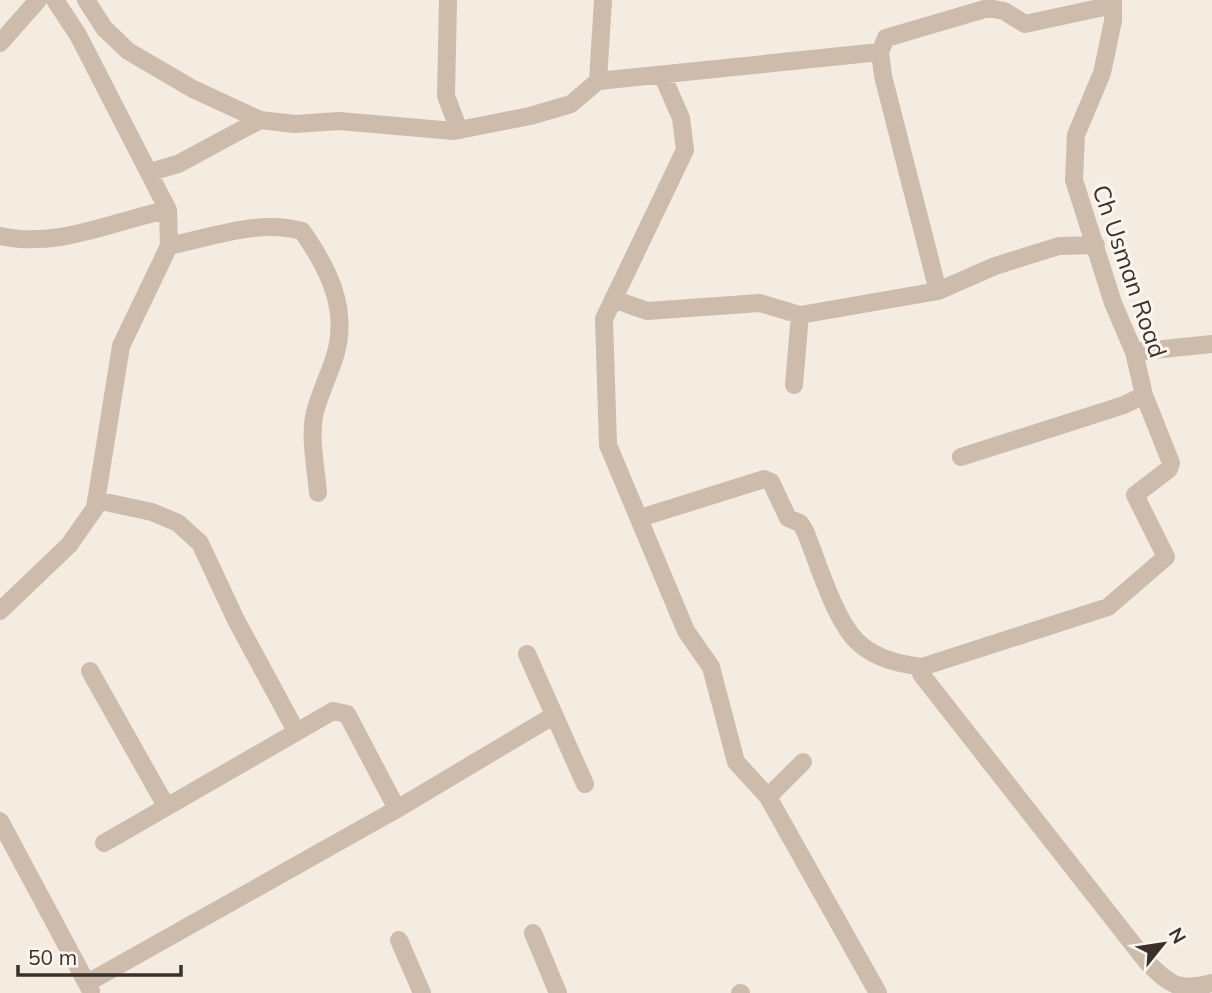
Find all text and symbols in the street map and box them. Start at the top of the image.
street label: Ch Usman Road [1086,181,1174,361]
north arrow [1128,909,1198,979]
text: N [1164,923,1192,948]
scale bar [18,934,180,978]
text: 50 m [28,944,77,970]

